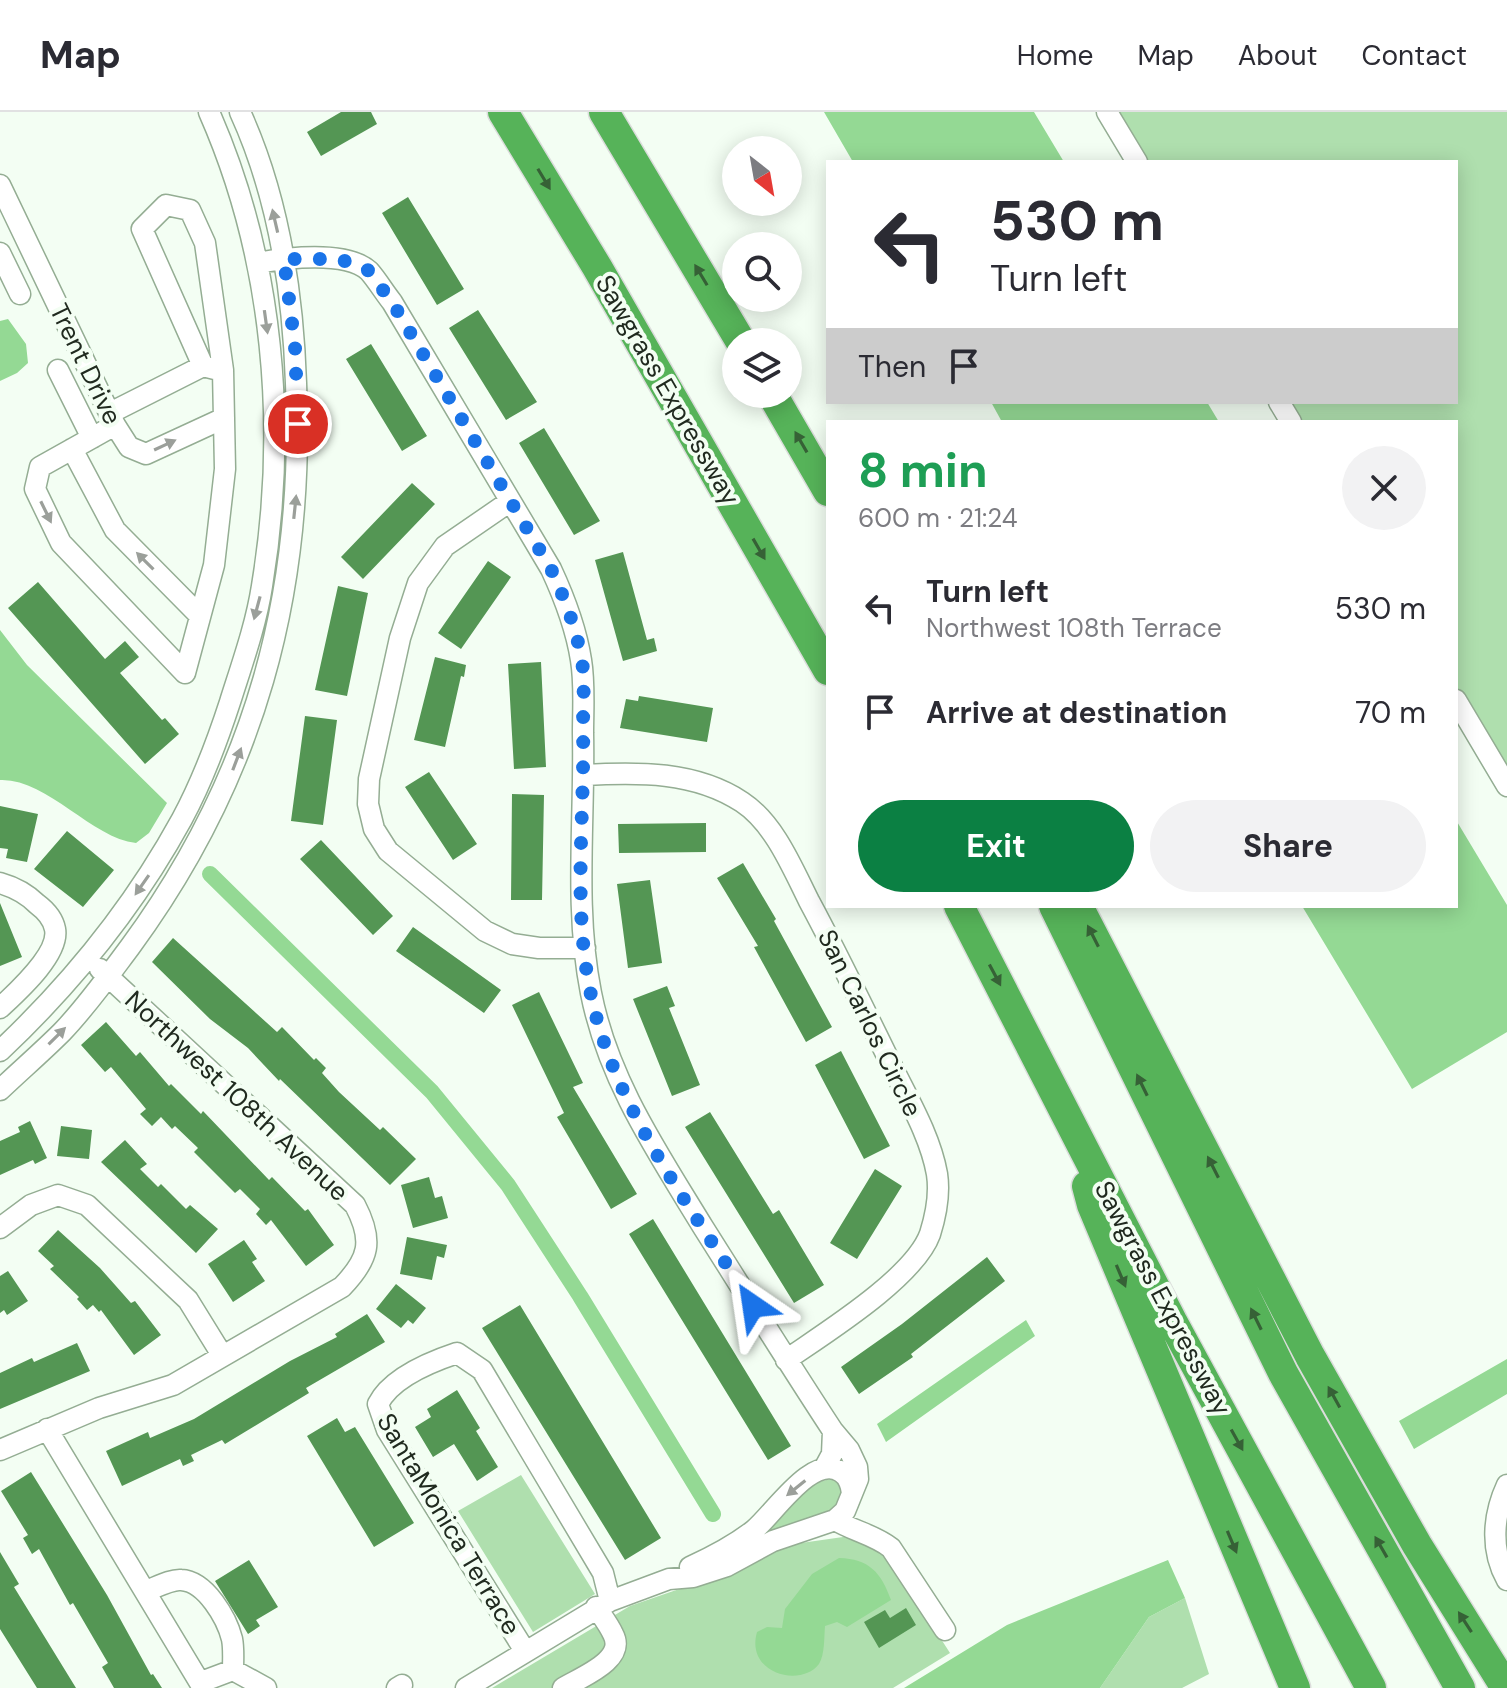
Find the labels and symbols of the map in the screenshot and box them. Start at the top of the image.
north arrow [722,136,802,216]
one-way arrow [536,168,550,190]
one-way arrow [268,208,280,233]
one-way arrow [695,264,709,286]
street label: Sawgrass Expressway [588,269,748,511]
street label: Trent Drive [42,298,130,430]
one-way arrow [260,310,273,335]
pin [264,390,332,458]
one-way arrow [794,431,808,453]
one-way arrow [153,439,177,452]
one-way arrow [288,494,301,519]
one-way arrow [39,500,53,523]
one-way arrow [752,538,766,560]
one-way arrow [136,552,155,571]
one-way arrow [250,595,262,620]
one-way arrow [231,747,244,771]
one-way arrow [135,874,150,895]
street label: San Carlos Circle [810,924,930,1122]
one-way arrow [1087,925,1100,948]
one-way arrow [988,964,1002,986]
street label: Northwest 108th Avenue [118,983,356,1209]
one-way arrow [47,1027,66,1046]
one-way arrow [1135,1074,1148,1097]
one-way arrow [1207,1156,1221,1178]
street label: Sawgrass Expressway [1087,1175,1239,1421]
position arrow [711,1264,795,1348]
one-way arrow [1115,1264,1128,1288]
one-way arrow [1249,1307,1263,1330]
one-way arrow [1327,1386,1341,1408]
street label: SantaMonica Terrace [369,1407,529,1641]
one-way arrow [1230,1428,1244,1451]
one-way arrow [785,1479,806,1496]
one-way arrow [1226,1530,1239,1553]
one-way arrow [1374,1536,1388,1558]
one-way arrow [1458,1611,1472,1633]

